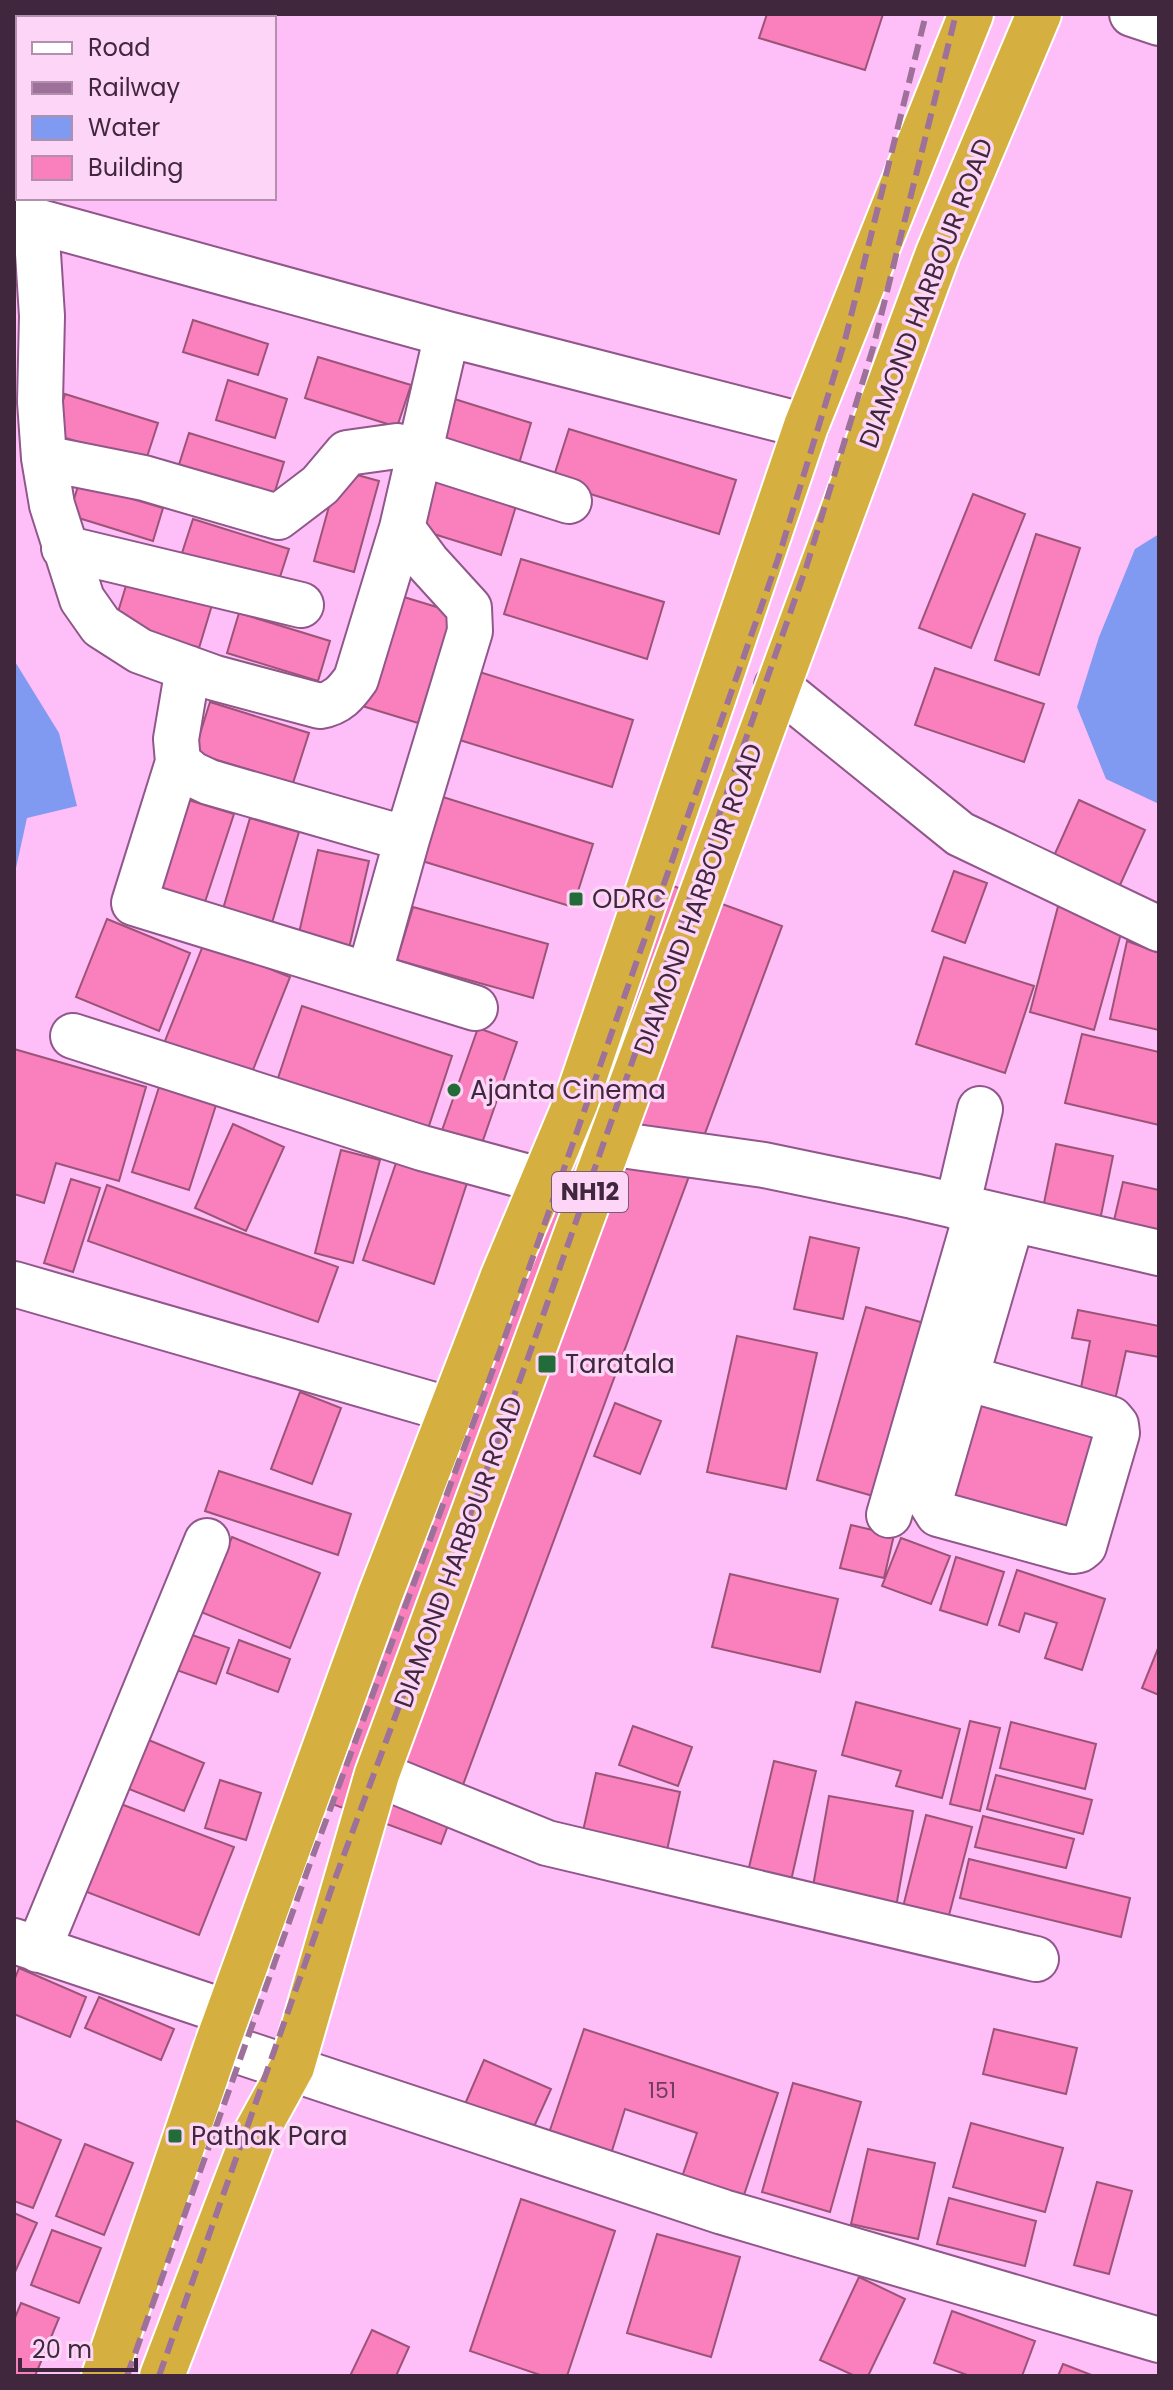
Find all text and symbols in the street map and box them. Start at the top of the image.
legend [16,16,276,200]
text: Road [88,31,150,64]
text: Railway [88,71,181,104]
text: Water [88,111,160,144]
street label: DIAMOND HARBOUR ROAD [850,133,1002,453]
text: Building [88,151,184,184]
street label: DIAMOND HARBOUR ROAD [625,738,771,1060]
place label: ODRC [592,881,667,917]
marker: ODRC [567,890,585,908]
place label: Ajanta Cinema [470,1072,666,1108]
marker: Ajanta Cinema [445,1081,463,1099]
road number: NH12 [552,1172,628,1212]
place label: Taratala [565,1346,675,1382]
marker: Taratala [536,1353,558,1375]
street label: DIAMOND HARBOUR ROAD [385,1391,531,1713]
house number: 151 [648,2075,676,2106]
place label: Pathak Para [191,2118,348,2154]
marker: Pathak Para [166,2127,184,2145]
scale bar [20,2322,136,2372]
text: 20 m [32,2333,92,2366]

